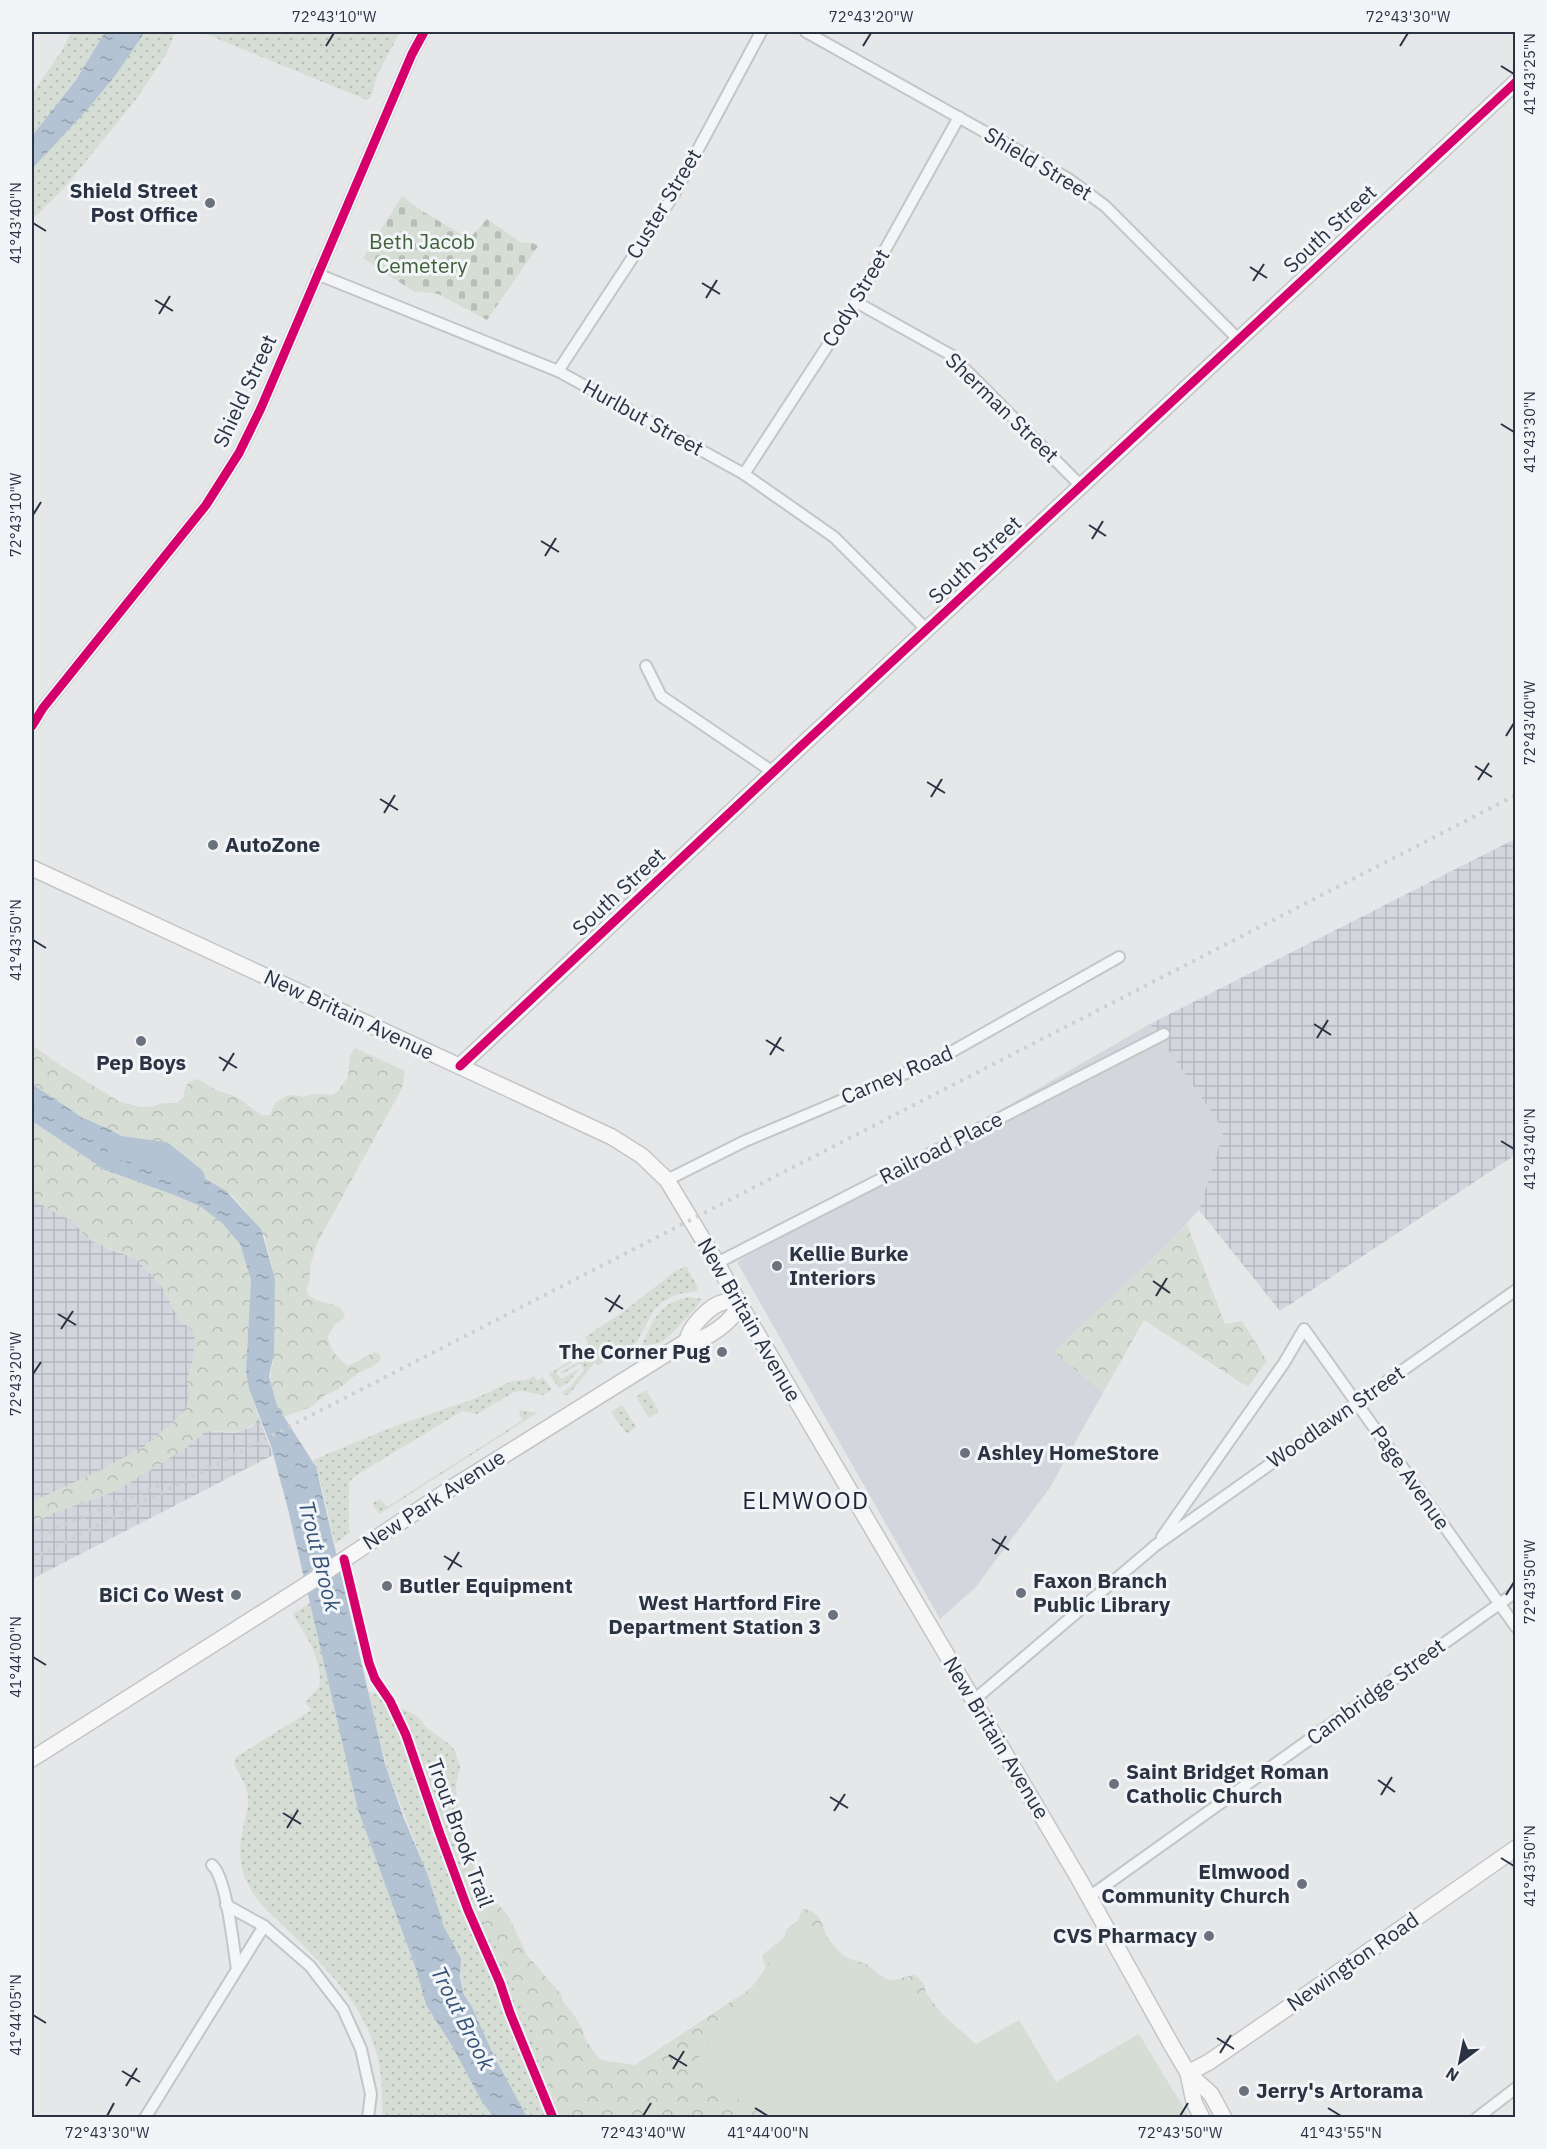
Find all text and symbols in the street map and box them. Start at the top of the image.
text: 72°43'10"W [292,7,377,26]
text: 72°43'20"W [829,7,914,26]
text: 72°43'30"W [1366,7,1451,26]
text: 41°43'25"N [1520,33,1539,115]
street label: Shield Street [979,120,1098,206]
street label: Custer Street [619,143,707,264]
place label: Shield Street Post Office [69,176,198,228]
street label: South Street [1277,178,1382,279]
text: 41°43'40"N [6,182,25,264]
marker: Shield Street Post Office [203,196,217,210]
park label: Beth Jacob Cemetery [369,227,475,279]
street label: Cody Street [815,243,895,352]
street label: Shield Street [206,330,282,451]
street label: Sherman Street [940,346,1065,469]
street label: Hurlbut Street [578,372,709,462]
text: 41°43'30"N [1520,391,1539,473]
text: 72°43'10"W [6,472,25,557]
street label: South Street [922,509,1027,610]
text: 72°43'40"W [1520,680,1539,765]
place label: AutoZone [225,830,321,858]
marker: AutoZone [206,838,220,852]
street label: South Street [566,841,671,942]
text: 41°43'50"N [6,899,25,981]
street label: New Britain Avenue [260,962,439,1066]
marker: Pep Boys [134,1034,148,1048]
street label: Carney Road [836,1038,957,1110]
place label: Pep Boys [96,1048,186,1076]
street label: Railroad Place [874,1104,1007,1190]
text: 41°43'40"N [1520,1108,1539,1190]
street label: New Britain Avenue [692,1232,808,1407]
place label: Kellie Burke Interiors [789,1239,909,1291]
marker: Kellie Burke Interiors [770,1259,784,1273]
text: 72°43'20"W [6,1331,25,1416]
place label: The Corner Pug [559,1337,710,1365]
marker: The Corner Pug [715,1345,729,1359]
street label: Woodlawn Street [1261,1358,1410,1474]
street label: Page Avenue [1365,1420,1457,1535]
place label: Ashley HomeStore [977,1438,1159,1466]
street label: New Park Avenue [357,1443,510,1556]
marker: Ashley HomeStore [958,1446,972,1460]
district label: ELMWOOD [742,1484,870,1516]
water label: Trout Brook [293,1497,348,1615]
text: 72°43'50"W [1520,1539,1539,1624]
place label: Faxon Branch Public Library [1033,1566,1171,1618]
place label: Butler Equipment [399,1571,573,1599]
marker: Butler Equipment [380,1579,394,1593]
place label: BiCi Co West [99,1580,224,1608]
marker: Faxon Branch Public Library [1014,1586,1028,1600]
marker: BiCi Co West [229,1588,243,1602]
place label: West Hartford Fire Department Station 3 [608,1588,821,1640]
marker: West Hartford Fire Department Station 3 [826,1608,840,1622]
text: 41°44'00"N [6,1616,25,1698]
street label: Cambridge Street [1300,1631,1450,1751]
street label: New Britain Avenue [937,1651,1056,1824]
street label: Trout Brook Trail [421,1754,501,1911]
place label: Saint Bridget Roman Catholic Church [1126,1757,1329,1809]
marker: Saint Bridget Roman Catholic Church [1107,1777,1121,1791]
text: 41°43'50"N [1520,1825,1539,1907]
place label: Elmwood Community Church [1101,1857,1290,1909]
marker: Elmwood Community Church [1295,1877,1309,1891]
street label: Newington Road [1281,1905,1424,2017]
place label: CVS Pharmacy [1053,1921,1198,1949]
marker: CVS Pharmacy [1202,1929,1216,1943]
water label: Trout Brook [425,1961,502,2075]
text: 41°44'05"N [6,1974,25,2056]
north arrow [1430,2032,1490,2092]
text: N [1442,2063,1462,2086]
place label: Jerry's Artorama [1256,2076,1423,2104]
marker: Jerry's Artorama [1237,2084,1251,2098]
text: 72°43'30"W [65,2123,150,2142]
text: 72°43'40"W [601,2123,686,2142]
text: 41°44'00"N [727,2123,809,2142]
text: 72°43'50"W [1138,2123,1223,2142]
text: 41°43'55"N [1300,2123,1382,2142]

